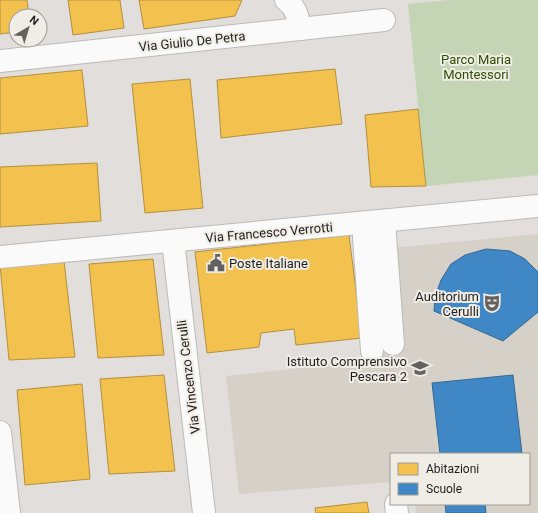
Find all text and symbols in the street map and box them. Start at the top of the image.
north arrow [8,8,48,48]
text: N [27,13,41,28]
street label: Via Giulio De Petra [138,28,246,55]
park label: Parco Maria Montessori [441,52,511,82]
street label: Via Francesco Verrotti [205,219,333,246]
public building icon: Poste Italiane [206,253,226,273]
place label: Poste Italiane [229,256,308,271]
place label: Auditorium Cerulli [415,289,479,319]
theatre icon: Auditorium Cerulli [482,293,502,313]
street label: Via Vincenzo Cerulli [174,319,203,435]
place label: Istituto Comprensivo Pescara 2 [287,354,407,384]
school or university icon: Istituto Comprensivo Pescara 2 [410,358,430,378]
legend [390,453,530,505]
text: Abitazioni [426,462,479,476]
text: Scuole [426,482,462,496]

